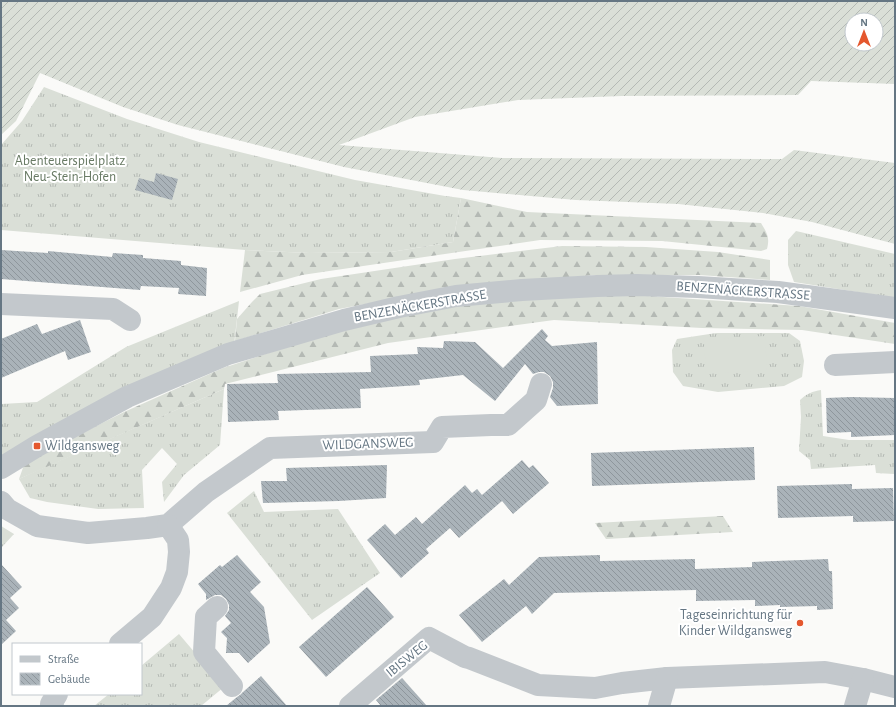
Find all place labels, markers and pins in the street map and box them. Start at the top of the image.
place label: Wildgansweg [45,439,120,453]
marker: Wildgansweg [32,441,42,451]
place label: Tageseinrichtung für Kinder Wildgansweg [679,608,792,638]
marker: Tageseinrichtung für Kinder Wildgansweg [795,618,805,628]

